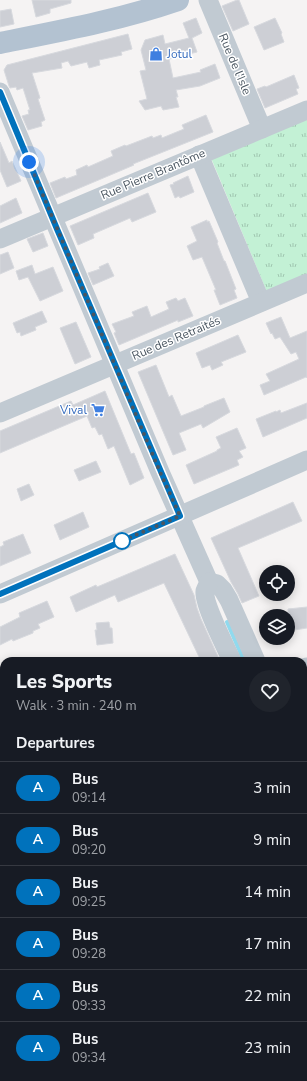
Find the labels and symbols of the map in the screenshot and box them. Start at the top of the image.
street label: Rue de l'Isle [215,31,255,97]
shop icon: Jotul [148,46,164,62]
place label: Jotul [166,46,192,62]
street label: Rue Pierre Brantôme [98,145,208,203]
your location [19,152,39,172]
street label: Rue des Retraités [129,312,223,364]
place label: Vival [59,402,87,418]
supermarket icon: Vival [90,402,106,418]
unlabelled marker [113,532,131,550]

